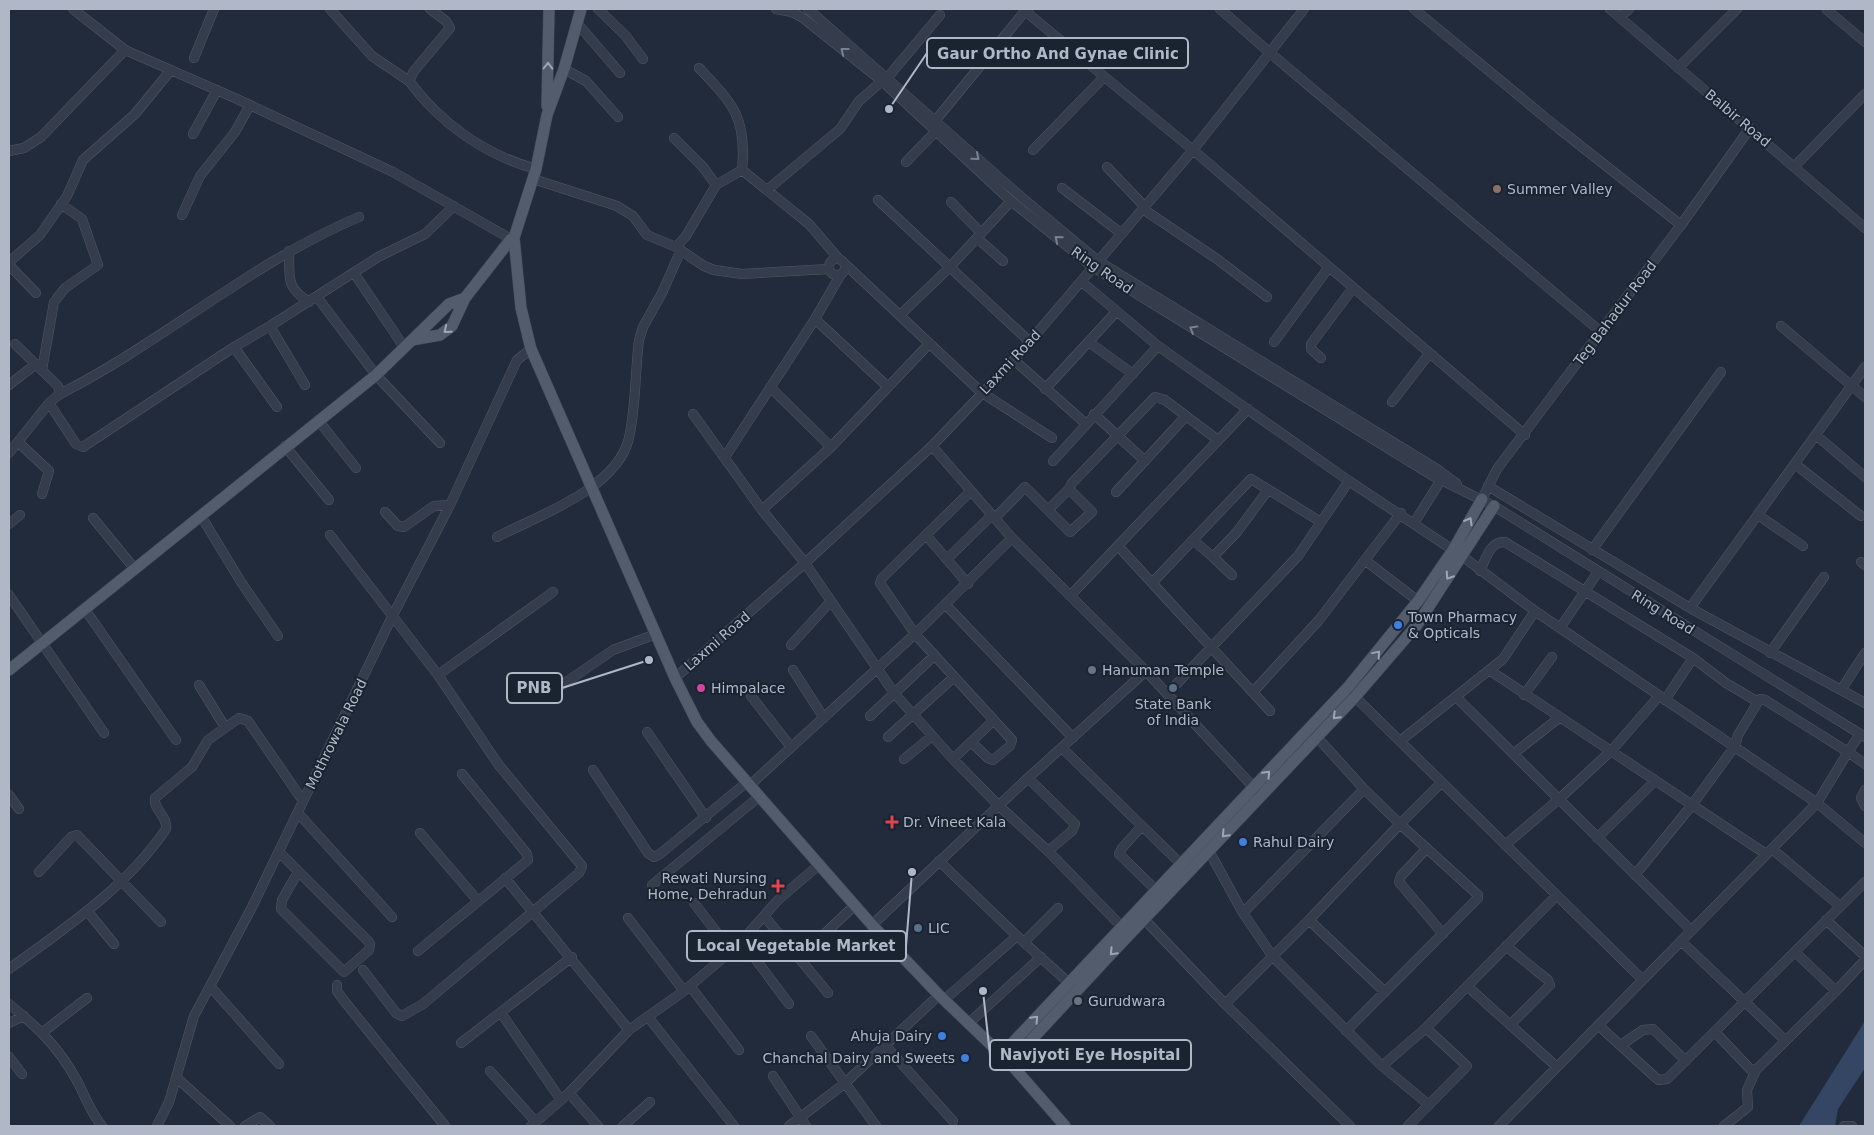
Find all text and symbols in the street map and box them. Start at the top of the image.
callout: Gaur Ortho And Gynae Clinic [927,38,1188,68]
text: Gaur Ortho And Gynae Clinic [937,45,1179,63]
one-way arrow [841,48,850,56]
one-way arrow [543,62,553,70]
street label: Balbir Road [1702,86,1774,150]
one-way arrow [970,151,979,160]
place label: Summer Valley [1507,181,1613,197]
marker: Summer Valley [1491,183,1503,195]
one-way arrow [1055,236,1064,244]
street label: Ring Road [1068,243,1136,297]
street label: Teg Bahadur Road [1570,258,1660,369]
one-way arrow [443,324,452,333]
one-way arrow [1189,325,1198,335]
street label: Laxmi Road [976,327,1044,397]
one-way arrow [1463,517,1473,526]
one-way arrow [1446,571,1455,580]
street label: Ring Road [1629,586,1697,638]
street label: Laxmi Road [681,608,753,674]
place label: Town Pharmacy & Opticals [1407,609,1517,641]
marker: Town Pharmacy & Opticals [1392,619,1404,631]
one-way arrow [1371,651,1379,660]
place label: Hanuman Temple [1102,662,1224,678]
marker: Hanuman Temple [1086,664,1098,676]
callout: PNB [507,673,562,703]
street label: Mothrowala Road [302,676,370,792]
text: PNB [517,679,551,697]
place label: Himpalace [711,680,785,696]
marker: Himpalace [695,682,707,694]
marker: State Bank of India [1167,682,1179,694]
place label: State Bank of India [1135,696,1212,728]
one-way arrow [1333,710,1342,719]
one-way arrow [1261,770,1270,779]
place label: Dr. Vineet Kala [903,814,1006,830]
marker: Dr. Vineet Kala [885,815,899,829]
one-way arrow [1222,828,1231,837]
place label: Rahul Dairy [1253,834,1334,850]
marker: Rahul Dairy [1237,836,1249,848]
place label: Rewati Nursing Home, Dehradun [648,870,767,902]
marker: Rewati Nursing Home, Dehradun [771,879,785,893]
place label: LIC [928,920,950,936]
marker: LIC [912,922,924,934]
callout: Local Vegetable Market [687,931,906,961]
text: Local Vegetable Market [696,937,896,955]
one-way arrow [1110,946,1119,955]
place label: Gurudwara [1088,993,1166,1009]
marker: Gurudwara [1072,995,1084,1007]
one-way arrow [1029,1016,1038,1025]
place label: Ahuja Dairy [850,1028,932,1044]
marker: Ahuja Dairy [936,1030,948,1042]
callout: Navjyoti Eye Hospital [990,1040,1191,1070]
text: Navjyoti Eye Hospital [1000,1046,1180,1064]
place label: Chanchal Dairy and Sweets [763,1050,955,1066]
marker: Chanchal Dairy and Sweets [959,1052,971,1064]

